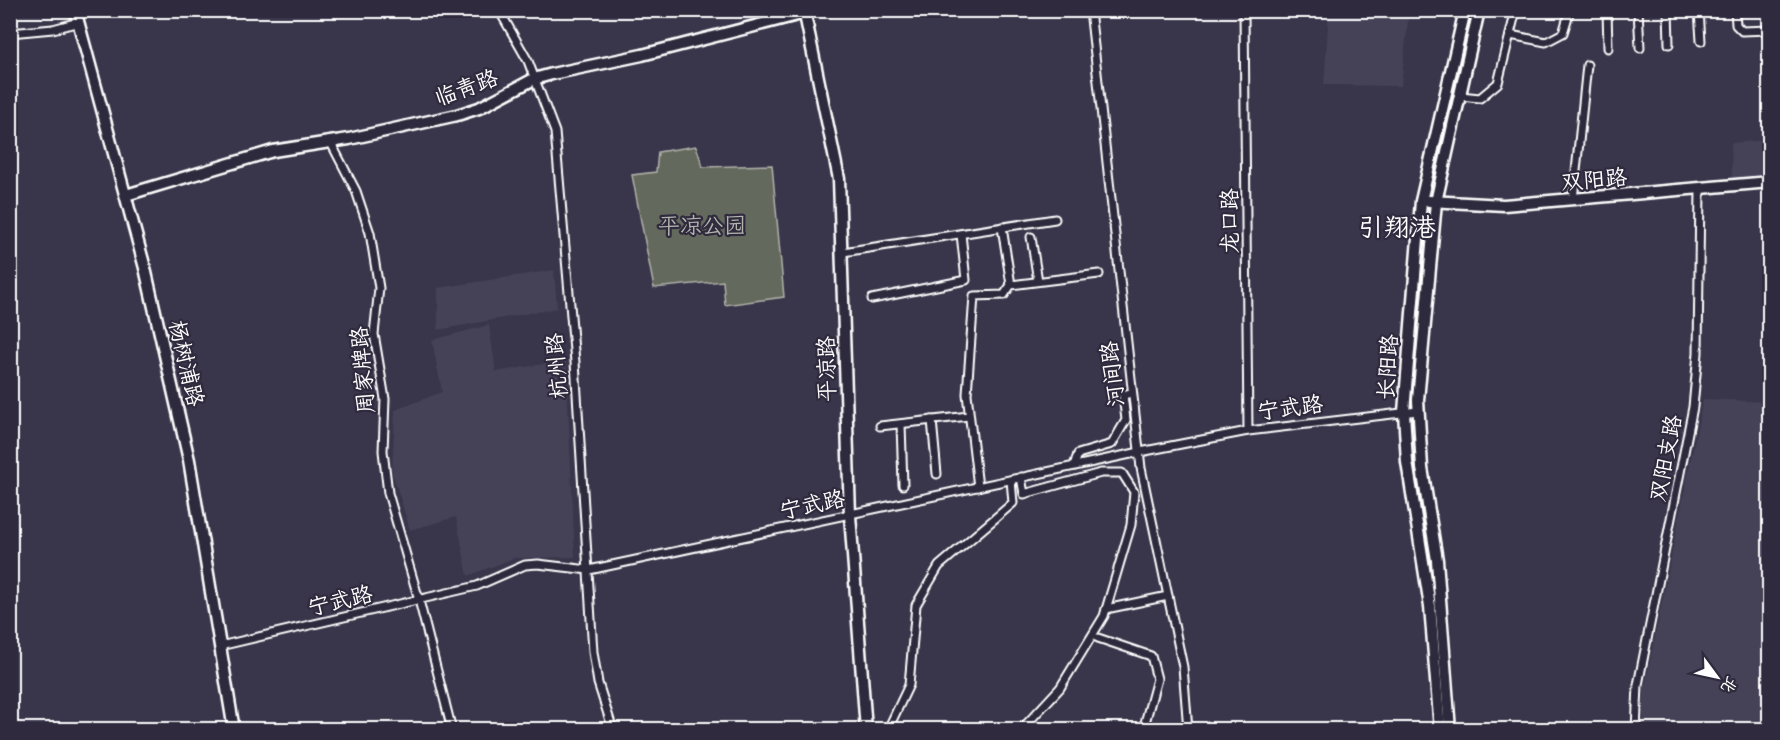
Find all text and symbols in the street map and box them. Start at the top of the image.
street label: 临青路 [431,64,502,111]
street label: 双阳路 [1560,164,1628,196]
street label: 龙口路 [1217,188,1243,254]
park label: 平凉公园 [658,213,746,239]
district label: 引翔港 [1358,213,1436,243]
street label: 杨树浦路 [163,317,209,409]
street label: 周家牌路 [346,325,380,415]
street label: 杭州路 [541,332,573,400]
street label: 长阳路 [1373,333,1403,401]
street label: 平凉路 [813,336,841,402]
street label: 河间路 [1096,340,1130,408]
street label: 宁武路 [1256,391,1324,425]
street label: 双阳支路 [1645,413,1687,504]
street label: 宁武路 [777,485,847,525]
street label: 宁武路 [305,581,375,621]
north arrow [1687,647,1747,707]
text: 北 [1717,673,1741,696]

